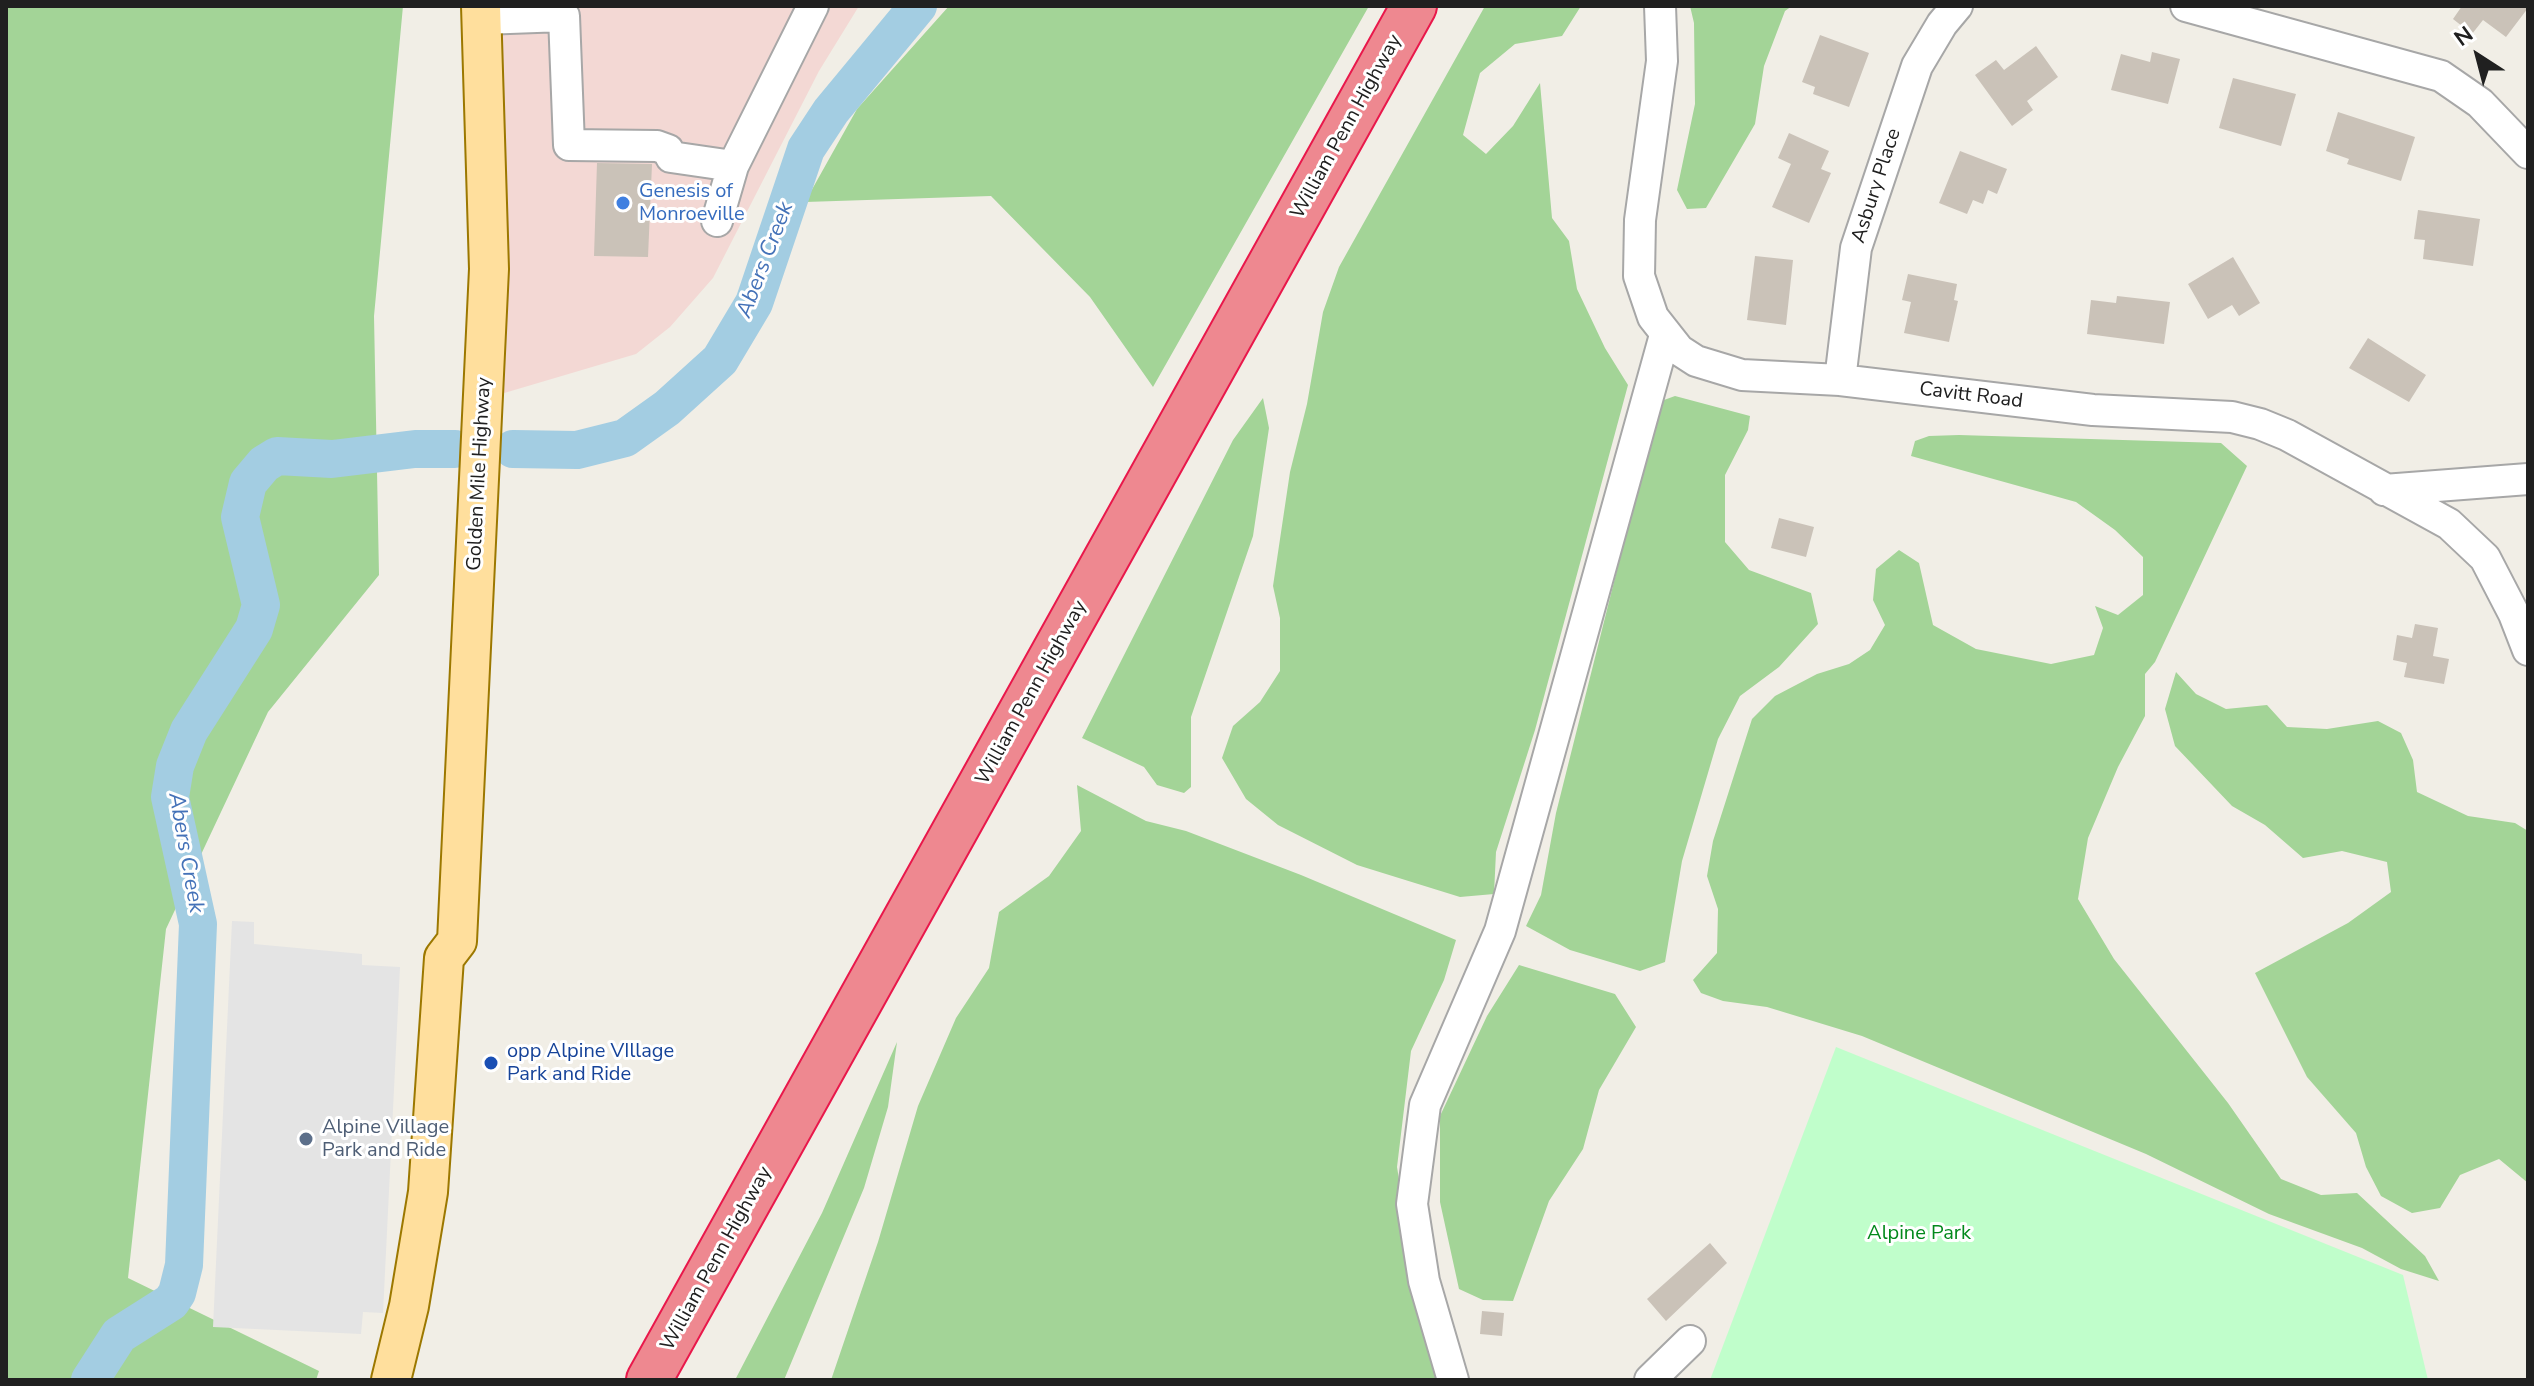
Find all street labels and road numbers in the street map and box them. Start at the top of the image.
street label: William Penn Highway [1286,31,1408,223]
street label: Asbury Place [1847,126,1907,246]
street label: Golden Mile Highway [463,377,497,571]
street label: Cavitt Road [1918,378,2024,414]
street label: William Penn Highway [971,597,1093,789]
street label: William Penn Highway [656,1163,778,1355]

